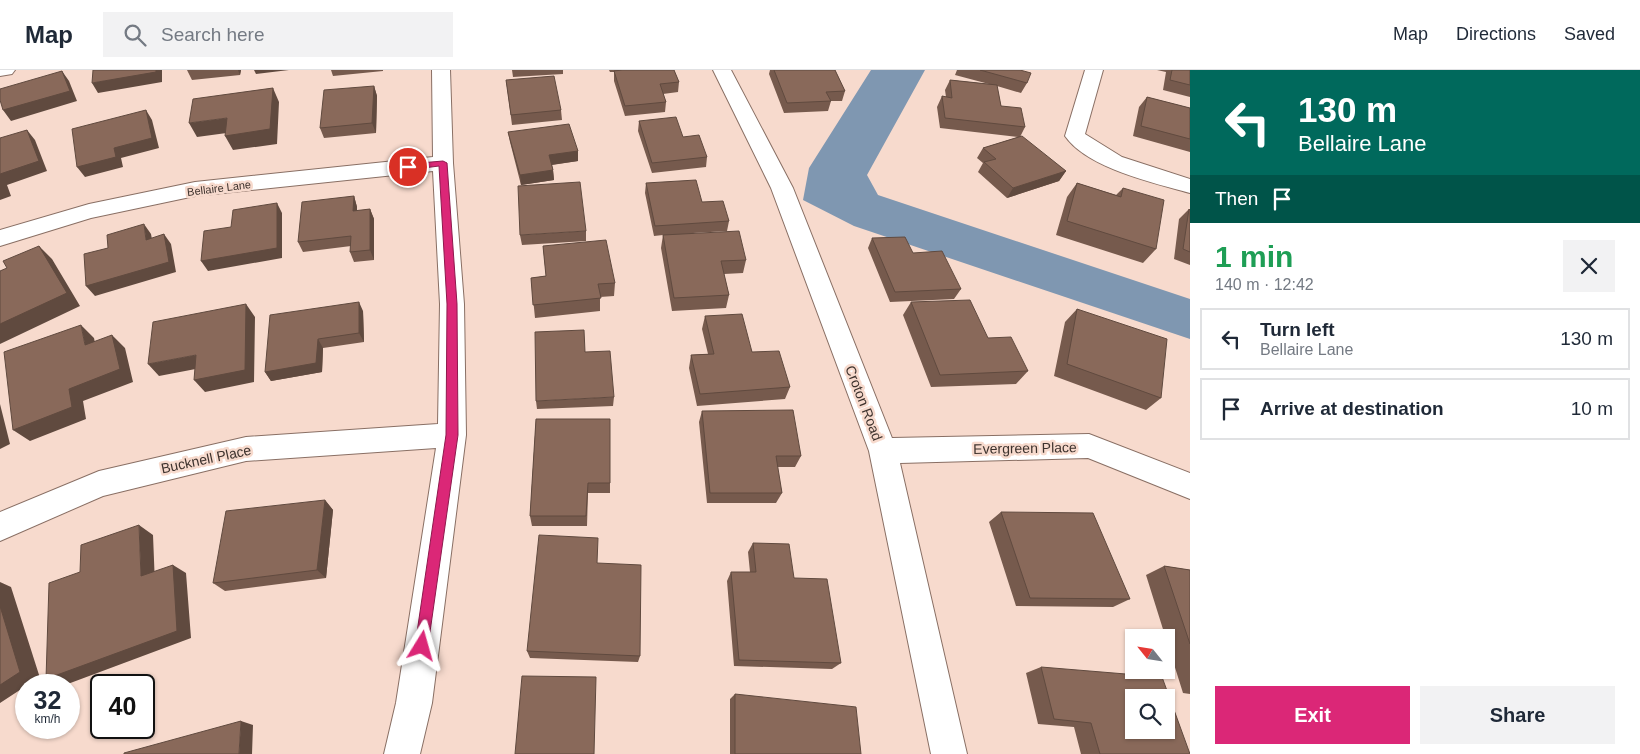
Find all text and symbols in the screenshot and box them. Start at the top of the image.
search box [103,12,453,57]
text: Map [25,21,73,48]
icon: search [121,21,149,49]
text: Search here [161,24,265,45]
text: Map [1393,24,1428,44]
text: Directions [1456,24,1536,44]
text: Saved [1564,24,1615,44]
icon: left [1215,90,1280,155]
text: 130 m [1298,90,1397,129]
text: Bellaire Lane [1298,131,1426,156]
pin [387,146,429,188]
icon: arrive [394,153,422,181]
street label: Bellaire Lane [186,178,252,198]
icon: arrive [1268,185,1296,213]
text: Then [1215,188,1258,209]
text: 1 min [1215,240,1293,273]
button: close [1563,240,1615,292]
text: 140 m · 12:42 [1215,276,1314,293]
text: Turn left [1260,319,1335,340]
icon: left [1217,325,1245,353]
text: 130 m [1560,328,1613,349]
text: Bellaire Lane [1260,341,1353,358]
street label: Croton Road [842,363,886,443]
icon: arrive [1217,395,1245,423]
text: Arrive at destination [1260,398,1444,419]
text: 10 m [1571,398,1613,419]
street label: Evergreen Place [973,439,1077,457]
street label: Bucknell Place [159,442,253,476]
position arrow [395,619,447,671]
north arrow [1125,629,1175,679]
map controls [1125,629,1175,739]
speed limit sign: 40 [90,674,155,739]
text: 32 [34,686,61,714]
button: Exit [1215,686,1410,744]
button: Share [1420,686,1615,744]
button: search [1125,689,1175,739]
text: km/h [34,712,61,726]

